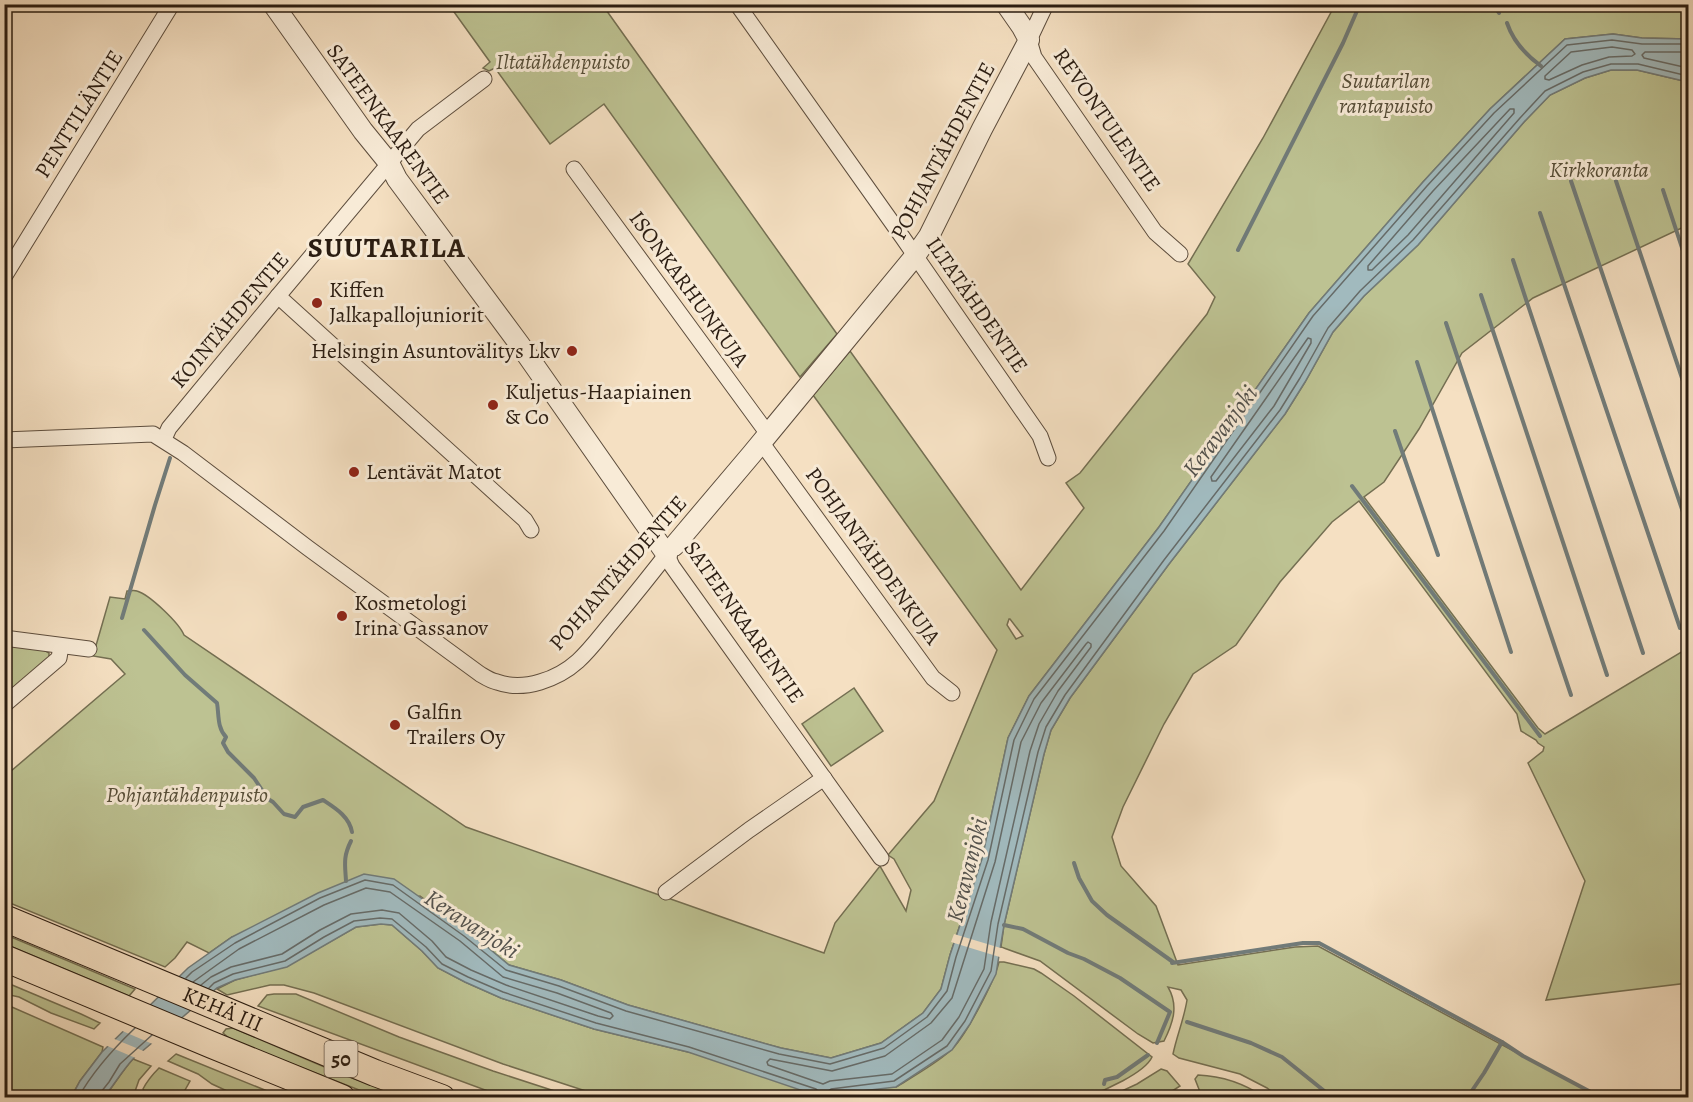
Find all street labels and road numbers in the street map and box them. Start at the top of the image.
street label: SATEENKAARENTIE [320,38,456,210]
street label: REVONTULENTIE [1046,42,1168,198]
street label: PENTTILÄNTIE [28,44,130,184]
street label: POHJANTÄHDENTIE [884,57,1002,245]
street label: ISONKARHUNKUJA [622,205,757,374]
street label: ILTATÄHDENTIE [919,231,1035,379]
street label: KOINTÄHDENTIE [164,245,296,395]
street label: POHJANTÄHDENKUJA [798,461,948,652]
street label: POHJANTÄHDENTIE [542,489,694,657]
street label: SATEENKAARENTIE [677,535,811,709]
street label: KEHÄ III [178,979,267,1039]
road number: 50 [324,1041,358,1077]

